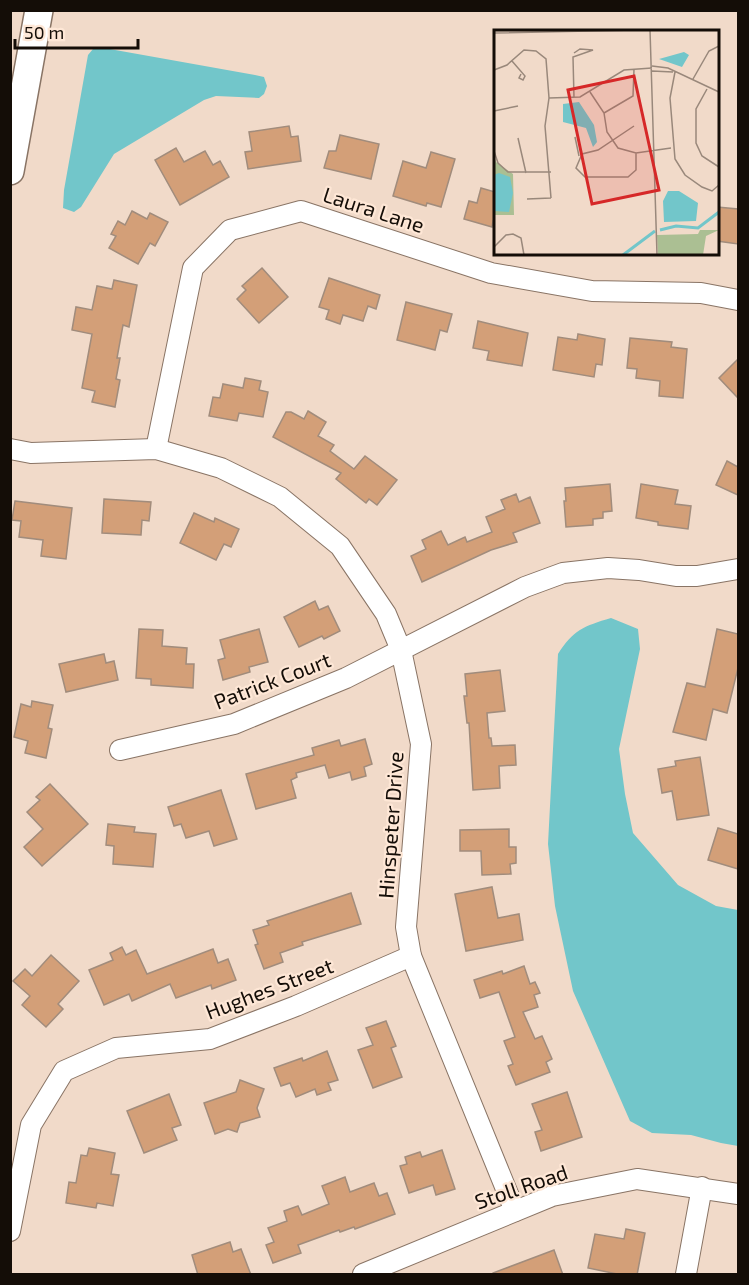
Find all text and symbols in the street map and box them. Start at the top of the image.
scale bar [15,12,138,50]
text: 50 m [24,21,64,43]
inset map [494,30,719,255]
street label: Laura Lane [320,181,428,237]
street label: Patrick Court [210,646,334,714]
street label: Hinspeter Drive [372,751,408,899]
street label: Hughes Street [202,952,336,1024]
street label: Stoll Road [471,1158,571,1214]

